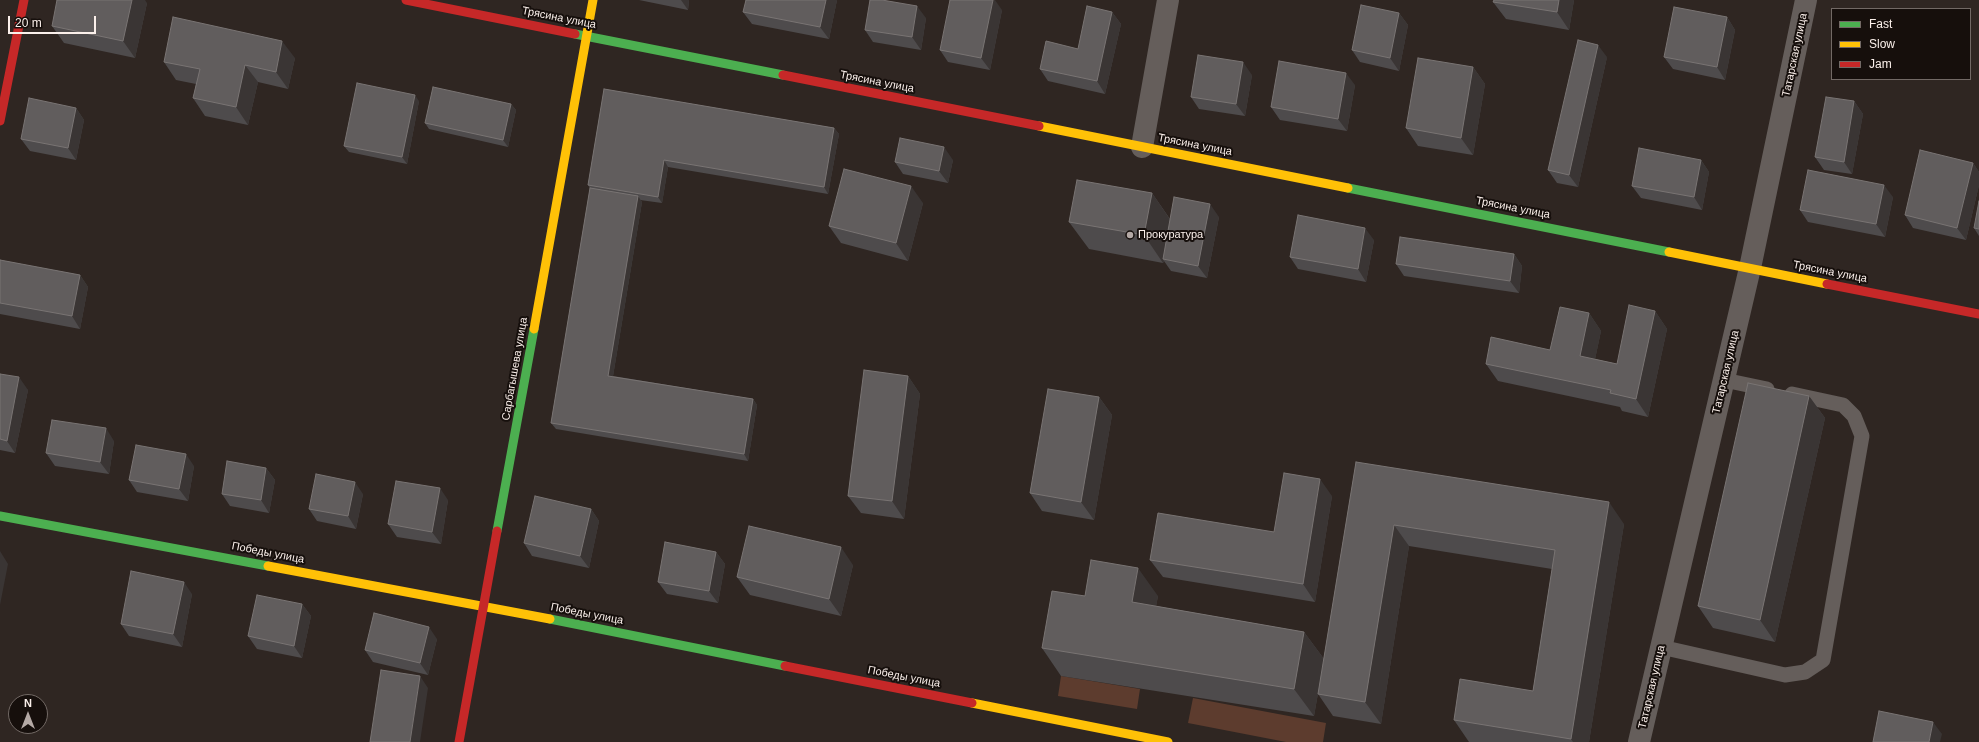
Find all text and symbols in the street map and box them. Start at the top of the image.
street label: Трясина улица [521,4,597,32]
scale bar [10,8,98,34]
legend [1831,8,1971,80]
street label: Татарская улица [1780,12,1810,98]
text: 20 m [15,16,42,30]
text: Fast [1869,17,1892,31]
text: Slow [1869,37,1895,51]
text: Jam [1869,57,1892,71]
street label: Трясина улица [839,68,915,96]
street label: Трясина улица [1157,131,1233,159]
street label: Трясина улица [1475,194,1551,222]
place label: Прокуратура [1138,228,1203,242]
marker: Прокуратура [1125,230,1135,240]
street label: Трясина улица [1792,258,1868,286]
street label: Сарбагышева улица [499,316,531,422]
street label: Татарская улица [1710,329,1742,415]
street label: Победы улица [231,539,305,567]
street label: Победы улица [550,600,624,628]
street label: Татарская улица [1636,644,1668,730]
street label: Победы улица [867,663,941,691]
north arrow [8,694,48,734]
text: N [24,697,32,709]

